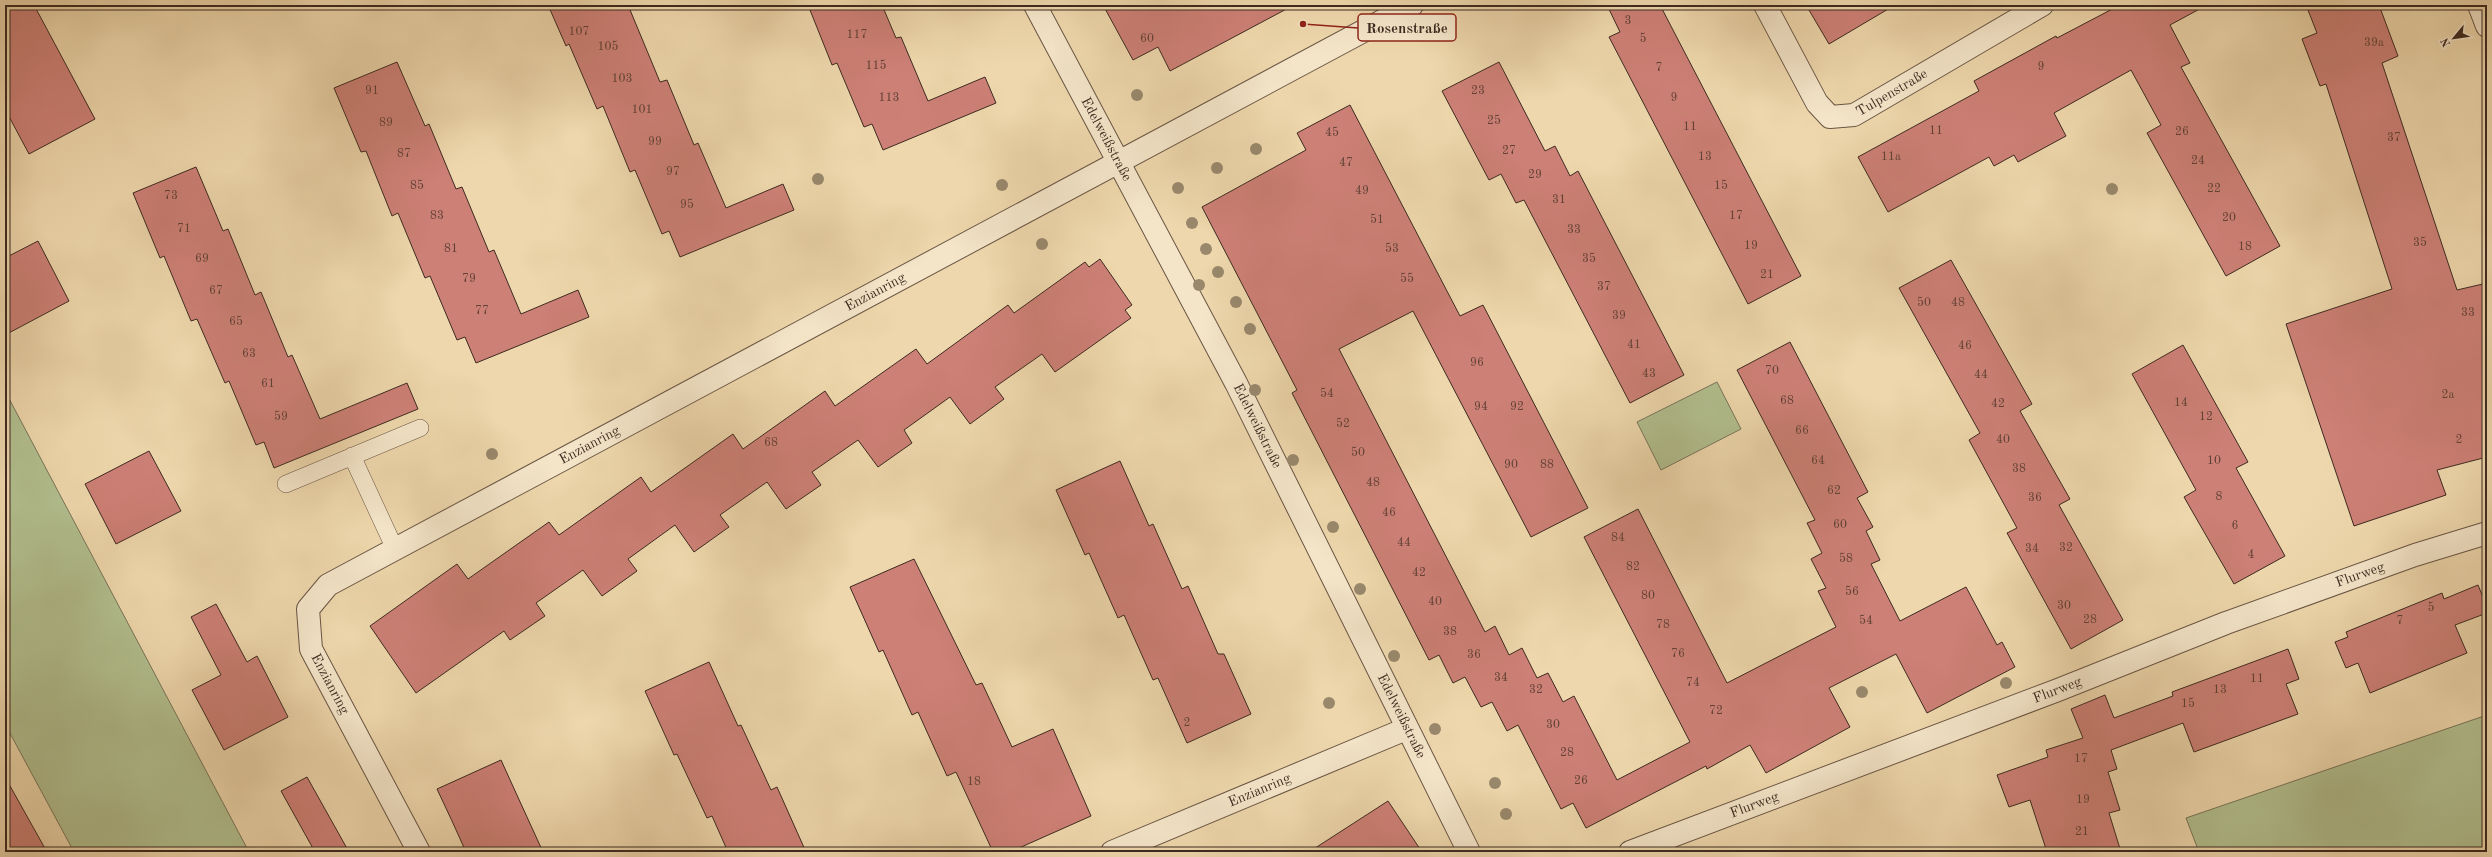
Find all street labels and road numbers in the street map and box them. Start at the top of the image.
street label: Tulpenstraße [1854,67,1930,119]
street label: Edelweißstraße [1078,95,1134,183]
street label: Enzianring [843,270,908,314]
street label: Edelweißstraße [1230,381,1284,470]
street label: Enzianring [557,423,623,467]
street label: Flurweg [2334,559,2387,590]
street label: Enzianring [308,651,352,717]
street label: Edelweißstraße [1375,672,1428,761]
street label: Flurweg [2031,674,2084,706]
street label: Enzianring [1226,771,1293,810]
street label: Flurweg [1728,789,1781,820]

